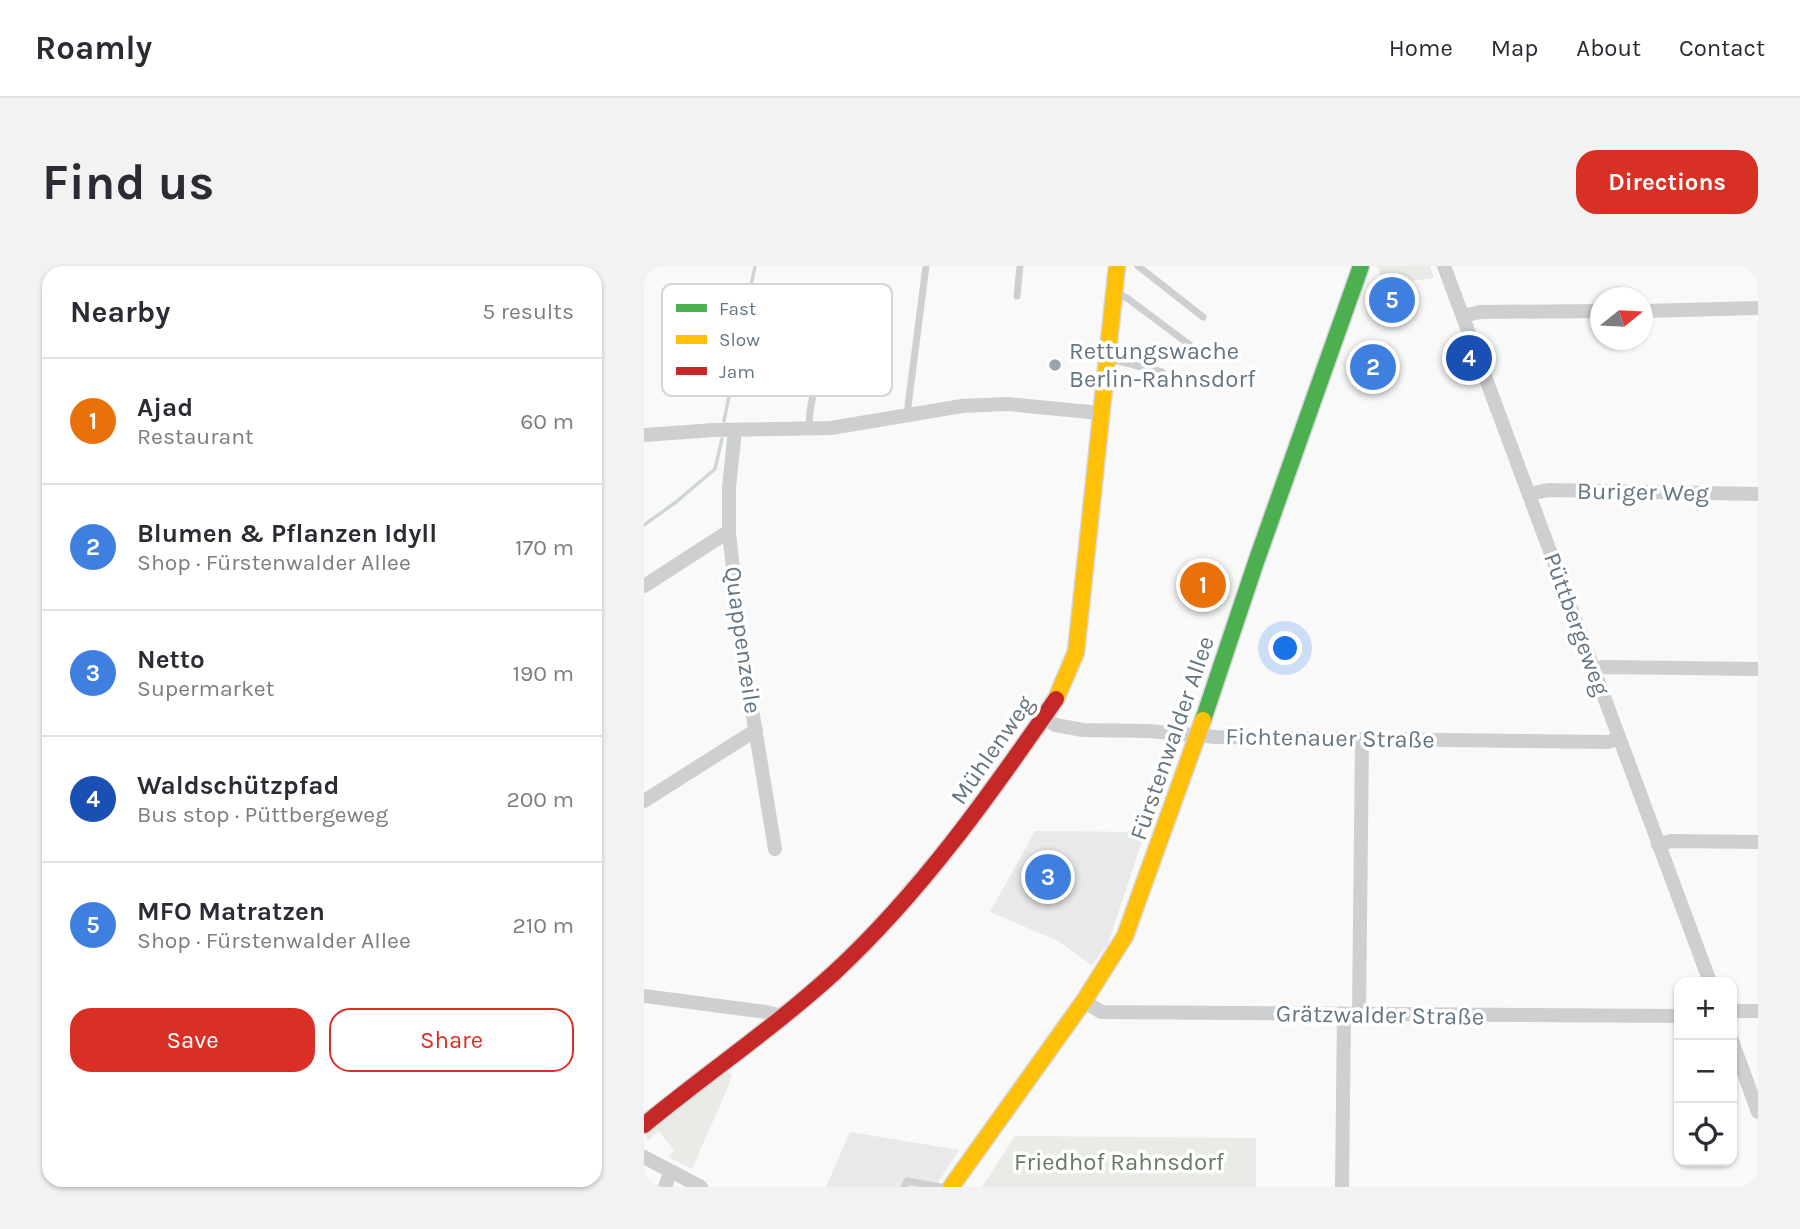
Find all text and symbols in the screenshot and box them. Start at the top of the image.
text: Roamly [35,29,152,67]
text: Home [1389,34,1453,62]
text: Map [1491,34,1538,62]
text: About [1576,34,1641,62]
text: Contact [1679,34,1765,62]
button: Directions [1576,150,1758,214]
text: Find us [42,154,214,211]
pin: 5 [1369,274,1415,326]
legend [662,284,892,396]
north arrow [1590,287,1653,350]
text: Nearby [70,294,170,330]
text: 5 results [482,298,574,325]
text: Fast [719,298,756,320]
text: Slow [719,329,760,351]
pin: 4 [1446,332,1492,384]
place label: Rettungswache Berlin-Rahnsdorf [1069,337,1256,393]
pin: 2 [1350,341,1396,393]
marker: Rettungswache Berlin-Rahnsdorf [1047,357,1063,373]
text: Jam [719,361,755,383]
text: Ajad [137,392,193,423]
text: 1 [89,408,97,435]
text: 60 m [520,408,574,435]
text: Restaurant [137,423,254,450]
street label: Buriger Weg [1577,477,1710,507]
text: Blumen & Pflanzen Idyll [137,518,437,549]
text: 2 [86,534,100,561]
text: 170 m [515,534,574,561]
text: Shop · Fürstenwalder Allee [137,549,411,576]
street label: Püttbergeweg [1538,549,1616,700]
pin: 1 [1180,559,1226,611]
street label: Quappenzeile [719,565,767,715]
your location [1268,631,1302,665]
street label: Fürstenwalder Allee [1124,632,1220,844]
text: Netto [137,644,205,675]
text: 3 [86,660,100,687]
text: 190 m [512,660,574,687]
text: Supermarket [137,675,274,702]
street label: Mühlenweg [944,690,1040,810]
street label: Fichtenauer Straße [1225,722,1435,754]
text: Waldschützpfad [137,770,339,801]
text: 4 [86,786,100,813]
text: 200 m [506,786,574,813]
text: Bus stop · Püttbergeweg [137,801,388,828]
pin: 3 [1025,851,1071,903]
text: MFO Matratzen [137,896,325,927]
text: 5 [86,912,100,939]
text: 210 m [512,912,574,939]
text: Shop · Fürstenwalder Allee [137,927,411,954]
map controls [1674,977,1737,1166]
button: + [1674,977,1737,1040]
street label: Grätzwalder Straße [1276,999,1484,1031]
button: Save [70,1008,315,1072]
button: Share [329,1008,574,1072]
button: − [1674,1040,1737,1103]
button: locate [1674,1103,1737,1166]
park label: Friedhof Rahnsdorf [1014,1148,1225,1176]

